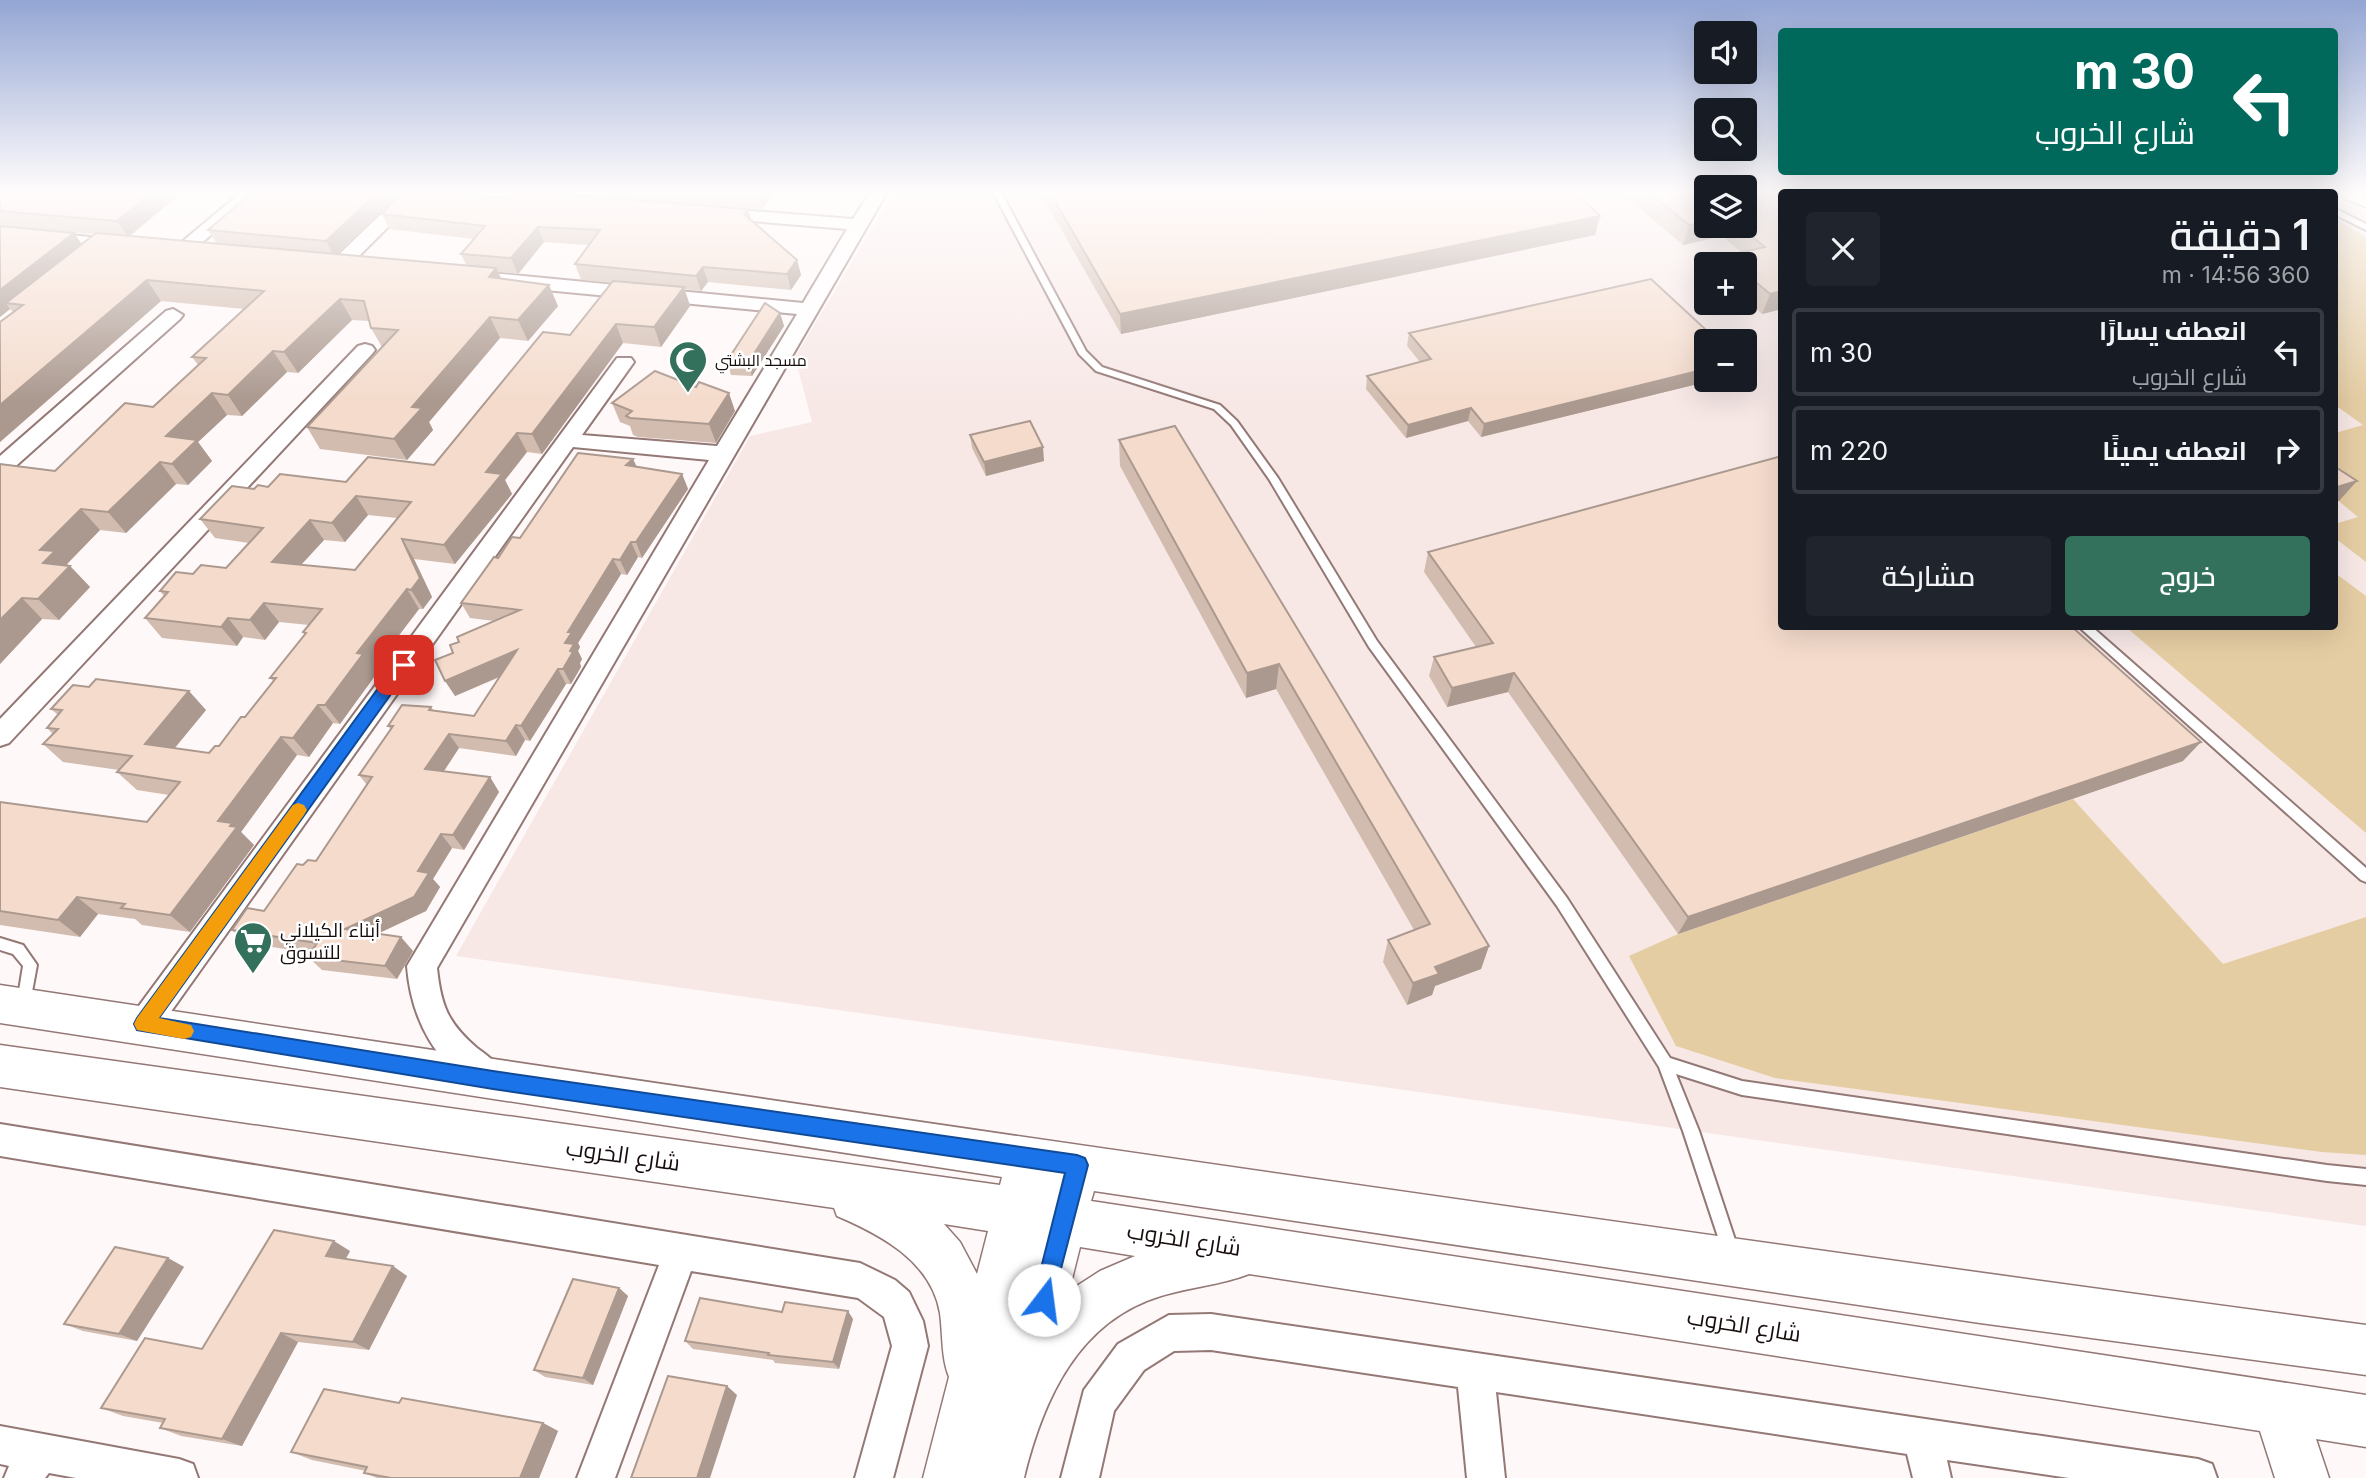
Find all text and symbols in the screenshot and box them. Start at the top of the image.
map controls [1694,21,1757,392]
button: sound [1694,21,1757,84]
text: 30 m [2074,42,2195,101]
icon: left [2219,56,2310,147]
button: search [1694,98,1757,161]
text: شارع الخروب [2035,113,2195,152]
button: layers [1694,175,1757,238]
text: 1 دقيقة [2170,209,2310,260]
button: close [1806,212,1880,286]
button: + [1694,252,1757,315]
text: 360 m · 14:56 [2162,261,2310,289]
text: انعطف يسارًا [2099,315,2247,346]
button: − [1694,329,1757,392]
icon: left [2268,333,2306,371]
text: 30 m [1810,337,1873,368]
mosque icon: مسجد البشتي [667,339,709,394]
place label: مسجد البشتي [715,350,807,374]
text: شارع الخروب [2132,363,2247,391]
icon: right [2268,431,2306,469]
text: 220 m [1810,435,1888,466]
text: انعطف يمينًا [2102,435,2247,466]
button: مشاركة [1806,536,2051,616]
button: خروج [2065,536,2310,616]
pin [374,635,434,695]
icon: arrive [385,646,423,684]
place label: أبناء الكيلاني للتسوق [280,919,380,965]
supermarket icon: أبناء الكيلاني للتسوق [232,920,274,975]
street label: شارع الخروب [564,1133,682,1179]
street label: شارع الخروب [1125,1216,1243,1264]
position arrow [1007,1263,1081,1337]
street label: شارع الخروب [1685,1302,1803,1350]

